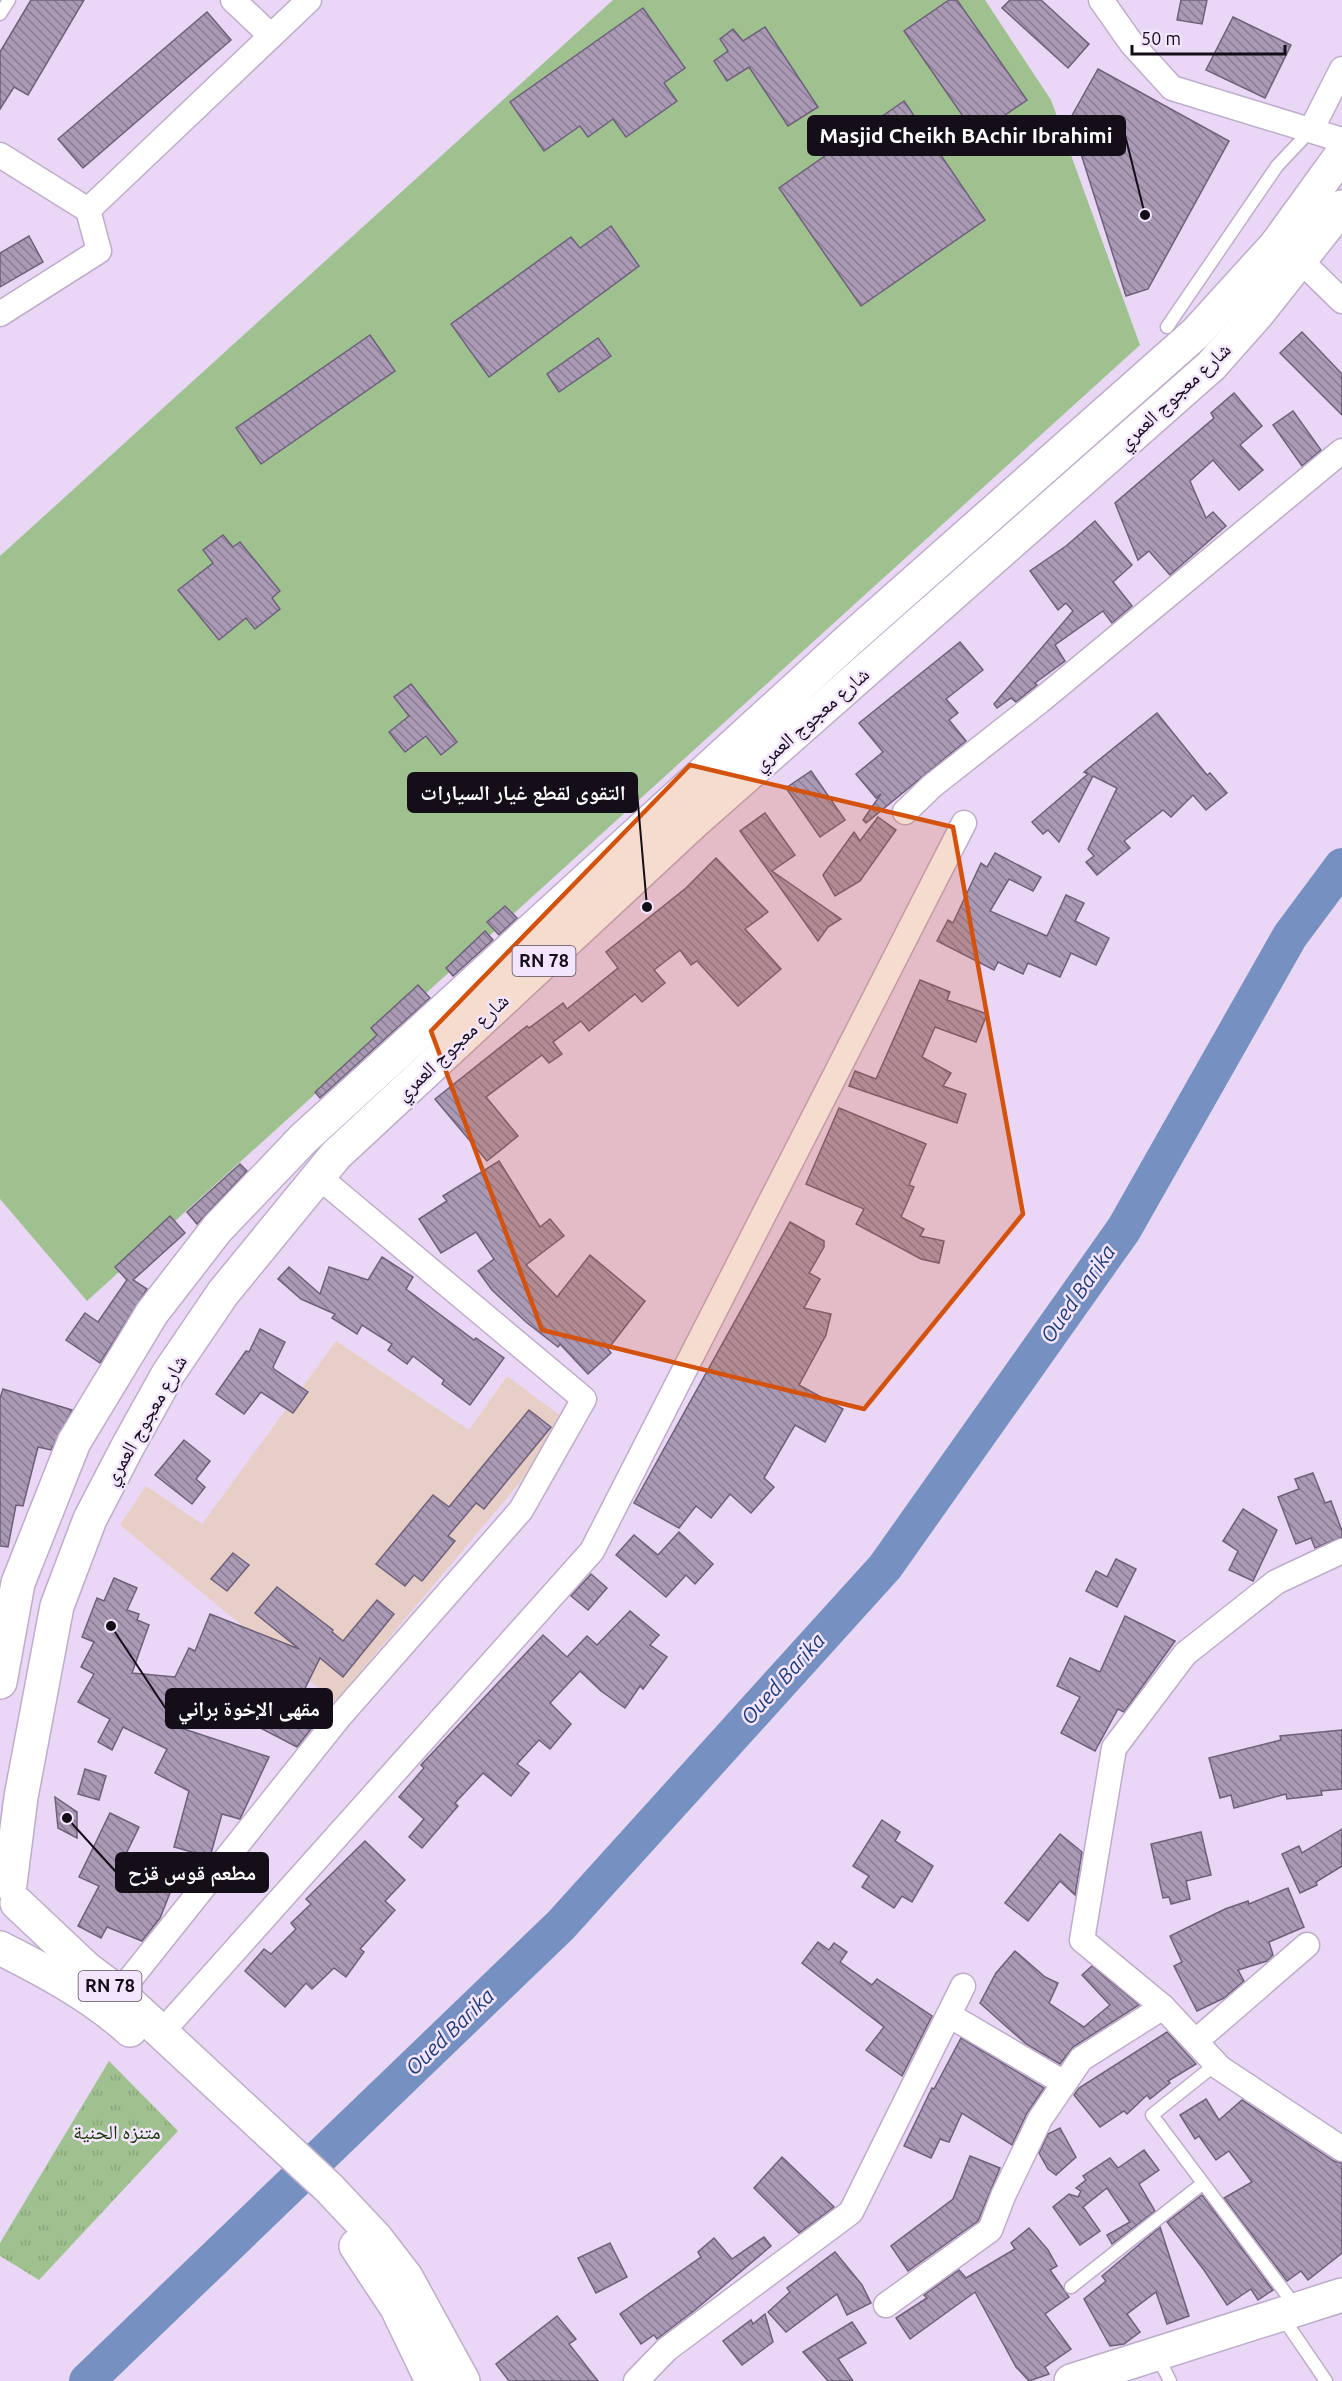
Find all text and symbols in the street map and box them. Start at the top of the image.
scale bar [1132,18,1285,56]
text: 50 m [1141,28,1181,48]
callout: Masjid Cheikh BAchir Ibrahimi [808,116,1125,155]
text: Masjid Cheikh BAchir Ibrahimi [819,123,1113,147]
street label: شارع معجوج العمري [1112,337,1238,458]
street label: شارع معجوج العمري [748,662,877,779]
callout: التقوى لقطع غيار السيارات [408,773,637,812]
text: التقوى لقطع غيار السيارات [420,780,626,807]
road number: RN 78 [512,946,576,976]
street label: شارع معجوج العمري [390,988,516,1109]
water label: Oued Barika [1035,1240,1120,1347]
street label: شارع معجوج العمري [98,1351,195,1491]
water label: Oued Barika [735,1628,829,1729]
callout: مقهى الإخوة براني [166,1689,332,1728]
text: مقهى الإخوة براني [178,1696,320,1725]
callout: مطعم قوس قزح [116,1853,268,1892]
text: مطعم قوس قزح [128,1860,256,1887]
road number: RN 78 [78,1971,142,2001]
water label: Oued Barika [400,1983,499,2079]
park label: متنزه الحنية [73,2120,161,2143]

